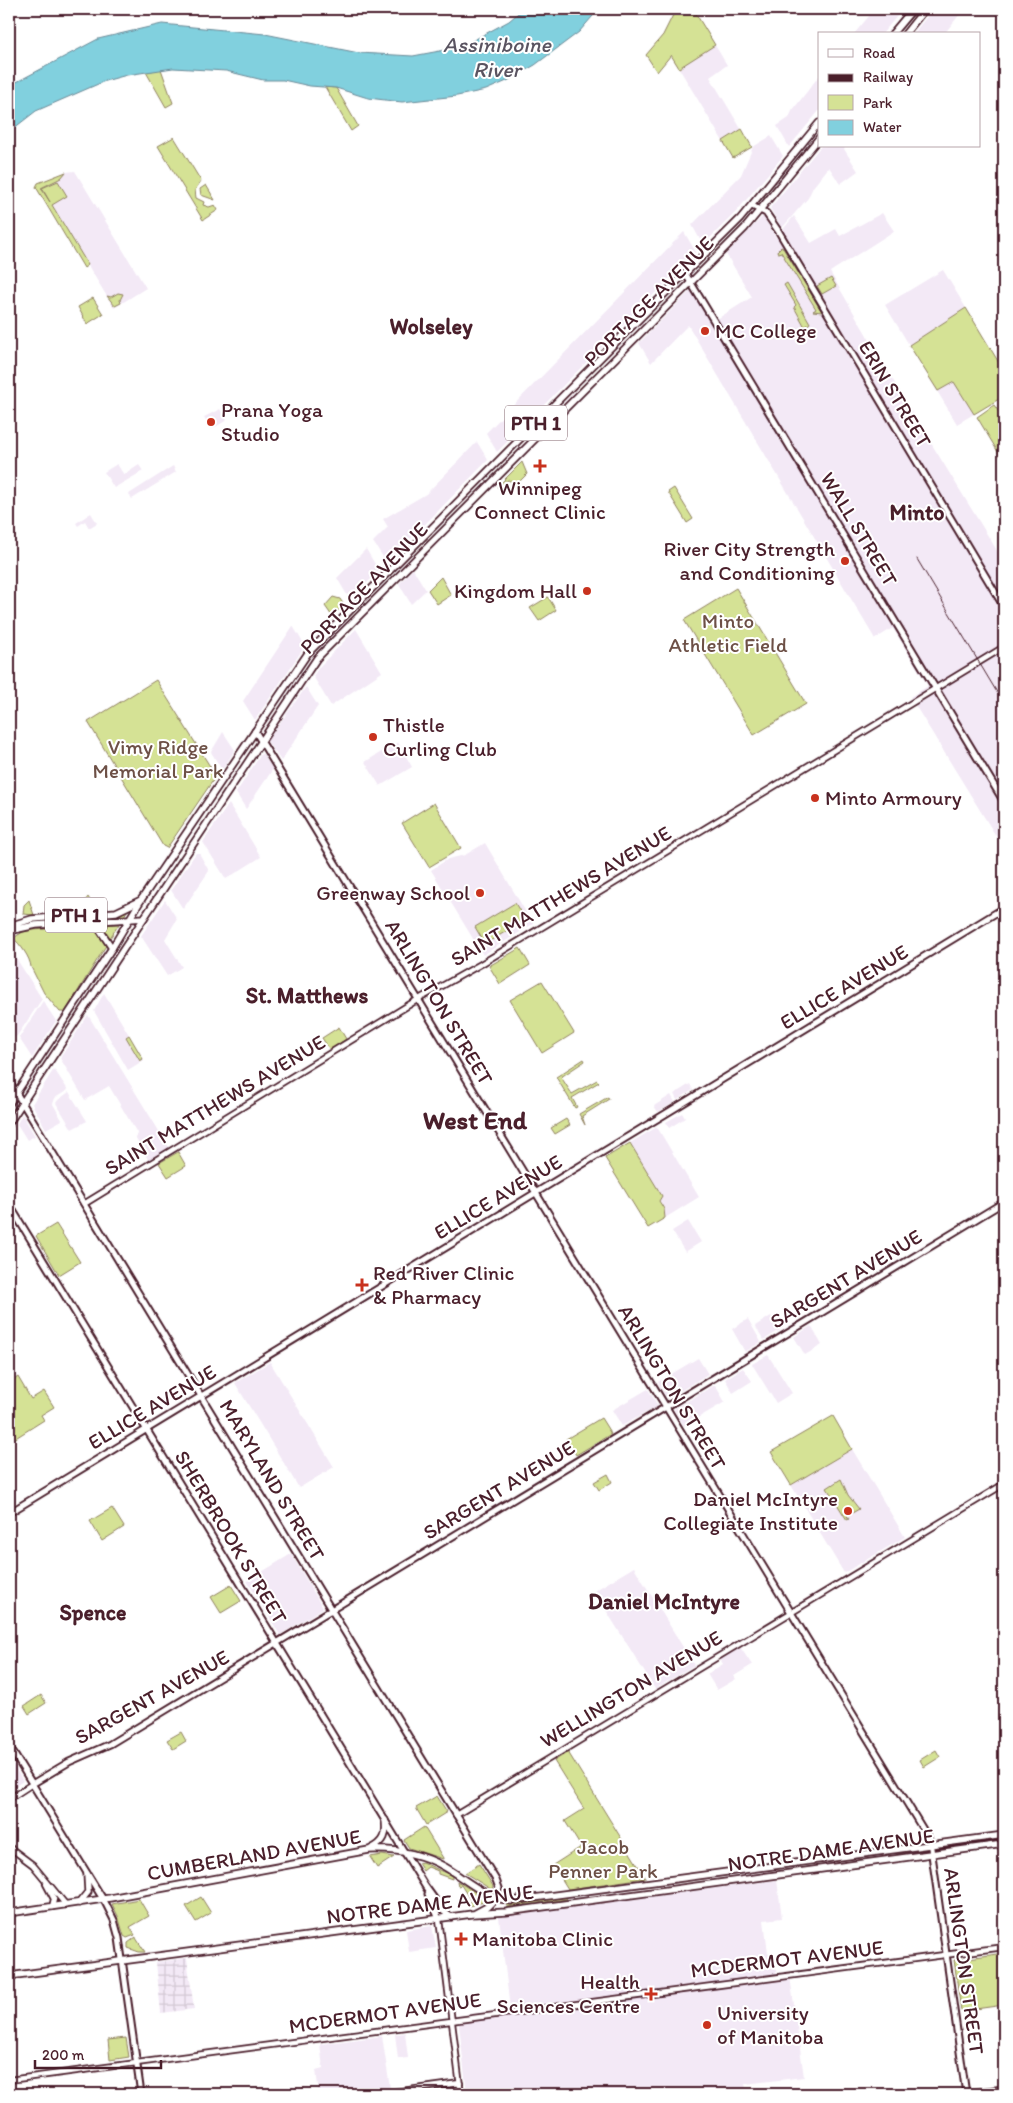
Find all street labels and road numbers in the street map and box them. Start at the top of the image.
street label: PORTAGE AVENUE [578,230,719,371]
street label: ERIN STREET [854,336,937,452]
road number: PTH 1 [505,406,567,440]
street label: WALL STREET [816,467,903,591]
street label: PORTAGE AVENUE [294,517,433,659]
street label: SAINT MATTHEWS AVENUE [446,820,676,971]
road number: PTH 1 [45,898,107,932]
street label: ARLINGTON STREET [380,915,499,1089]
street label: ELLICE AVENUE [775,939,912,1035]
street label: SAINT MATTHEWS AVENUE [100,1029,330,1180]
street label: ELLICE AVENUE [429,1149,566,1245]
street label: SARGENT AVENUE [765,1223,926,1334]
street label: ARLINGTON STREET [613,1300,732,1474]
street label: ELLICE AVENUE [83,1359,220,1455]
street label: MARYLAND STREET [214,1395,330,1565]
street label: SARGENT AVENUE [418,1434,579,1545]
street label: SHERBROOK STREET [170,1446,293,1628]
street label: WELLINGTON AVENUE [535,1624,726,1753]
street label: SARGENT AVENUE [70,1644,233,1749]
street label: CUMBERLAND AVENUE [145,1823,363,1886]
street label: NOTRE DAME AVENUE [726,1823,936,1876]
street label: ARLINGTON STREET [939,1866,990,2056]
street label: NOTRE DAME AVENUE [325,1878,535,1929]
street label: MCDERMOT AVENUE [689,1934,885,1983]
street label: MCDERMOT AVENUE [287,1987,483,2038]

